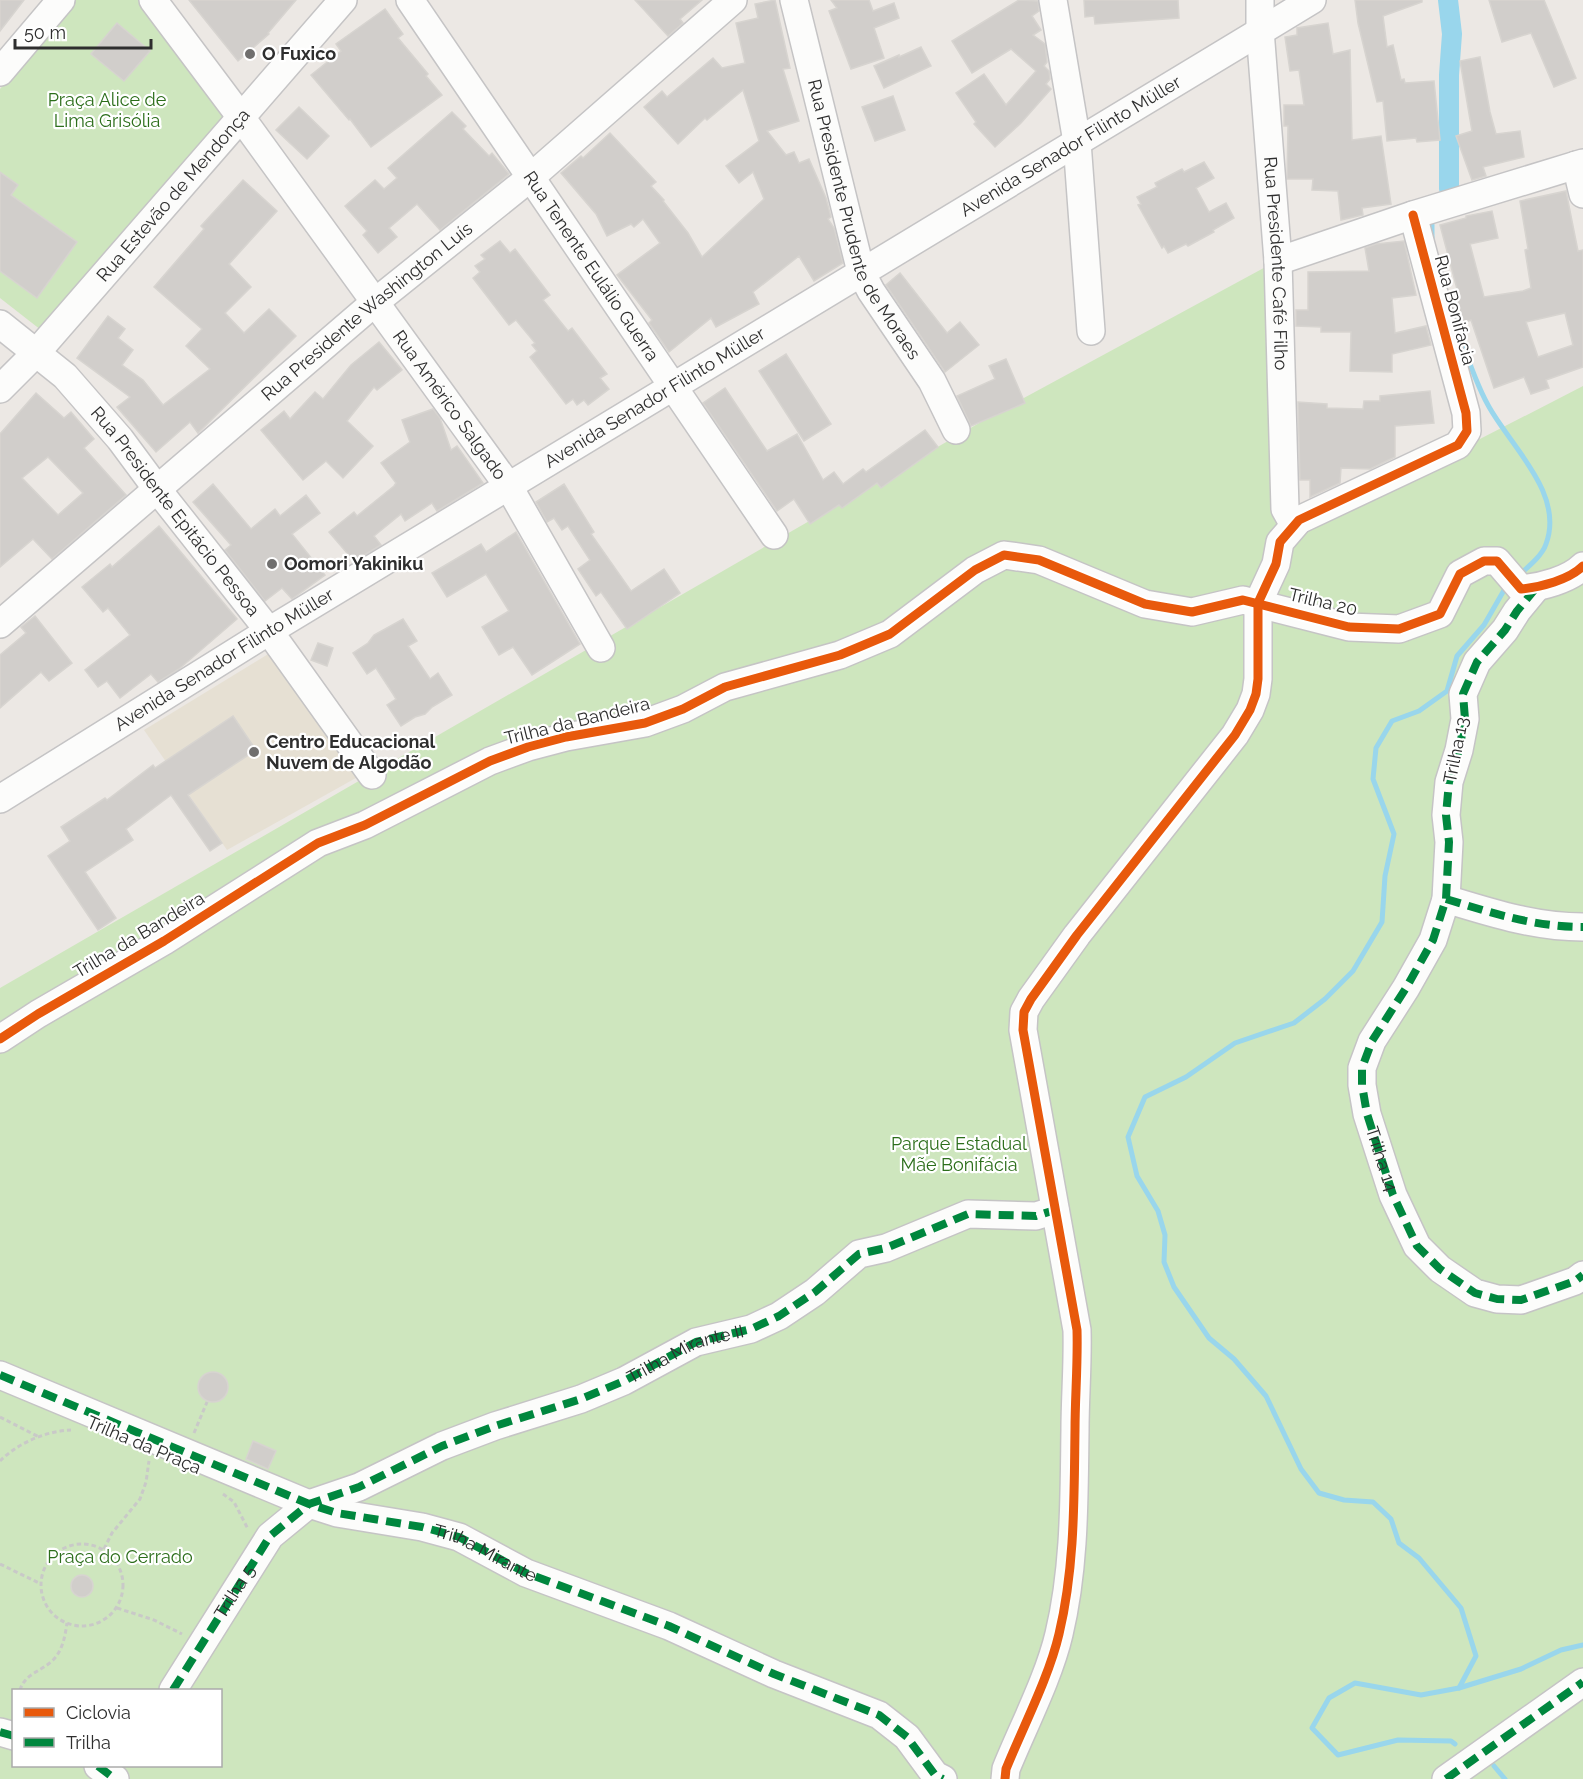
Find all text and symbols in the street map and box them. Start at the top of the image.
scale bar [15,12,152,50]
text: 50 m [24,22,66,43]
place label: O Fuxico [262,43,336,64]
marker: O Fuxico [243,47,257,61]
street label: Avenida Senador Filinto Müller [956,71,1185,220]
street label: Rua Presidente Prudente de Moraes [804,77,925,363]
park label: Praça Alice de Lima Grisólia [48,89,167,131]
street label: Rua Estevão de Mendonça [92,104,254,286]
street label: Rua Presidente Café Filho [1260,156,1292,371]
street label: Rua Tenente Eulálio Guerra [520,167,664,365]
street label: Rua Presidente Washington Luís [257,217,476,405]
street label: Rua Bonifacia [1431,253,1480,367]
street label: Avenida Senador Filinto Müller [540,322,769,472]
street label: Rua Américo Salgado [389,326,511,484]
street label: Rua Presidente Epitácio Pessoa [87,402,264,620]
place label: Oomori Yakiniku [284,553,423,574]
marker: Oomori Yakiniku [265,557,279,571]
street label: Avenida Senador Filinto Müller [110,583,338,735]
street label: Trilha 20 [1287,583,1359,620]
street label: Trilha da Bandeira [502,692,652,749]
street label: Trilha 13 [1439,715,1472,785]
place label: Centro Educacional Nuvem de Algodão [266,731,436,773]
marker: Centro Educacional Nuvem de Algodão [247,745,261,759]
street label: Trilha da Bandeira [69,887,208,982]
street label: Trilha 14 [1362,1124,1402,1194]
park label: Parque Estadual Mãe Bonifácia [891,1133,1027,1175]
street label: Trilha Mirante II [623,1320,746,1387]
street label: Trilha da Praça [84,1411,204,1478]
street label: Trilha Mirante [431,1520,540,1586]
park label: Praça do Cerrado [47,1546,193,1567]
street label: Trilha 5 [210,1561,259,1622]
legend [12,1689,222,1767]
text: Ciclovia [66,1702,131,1723]
text: Trilha [66,1732,111,1753]

